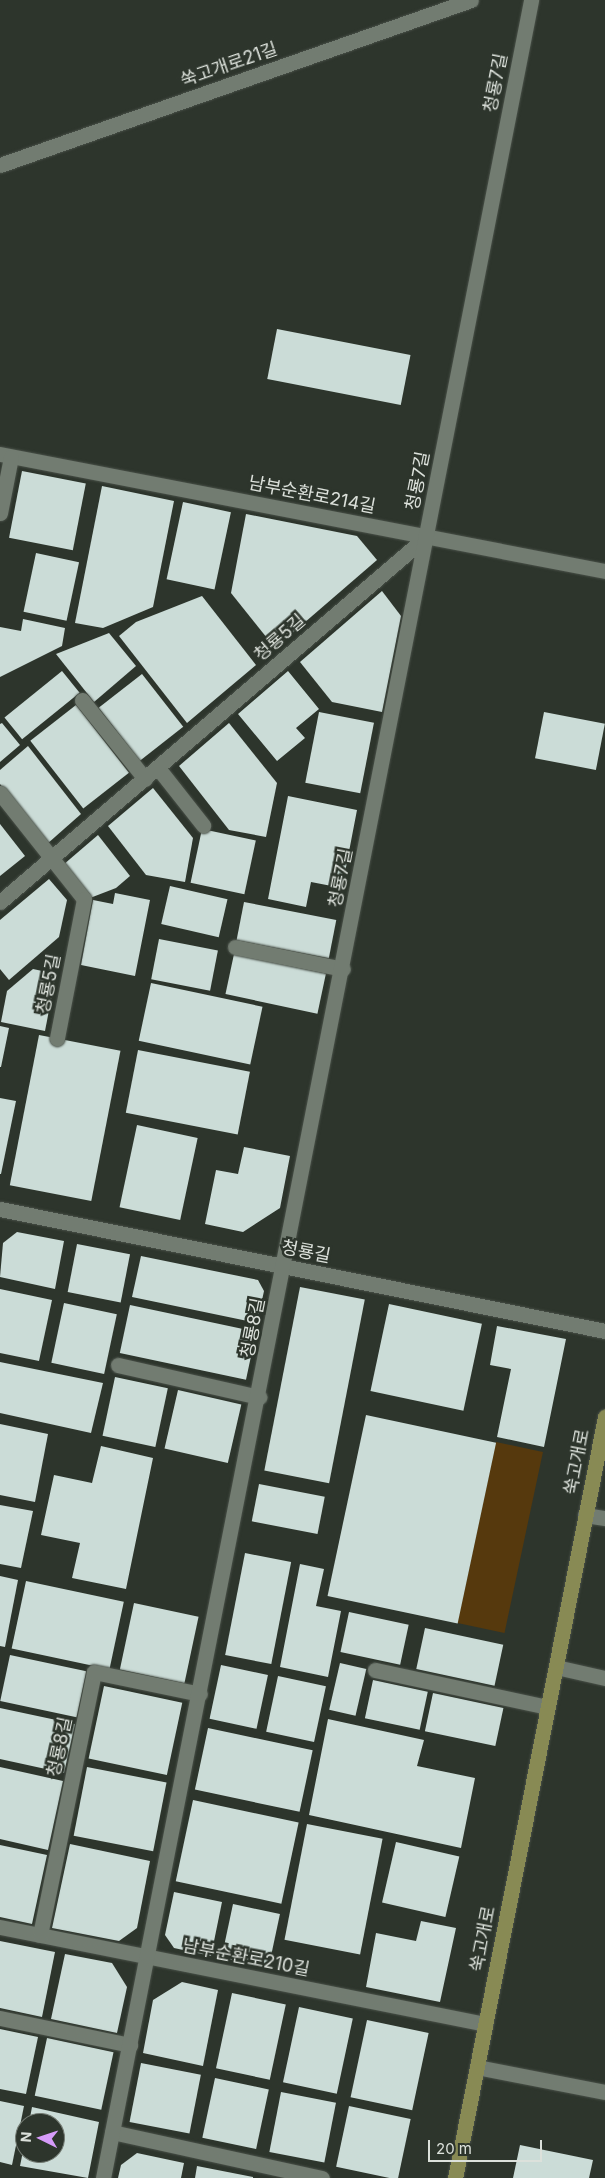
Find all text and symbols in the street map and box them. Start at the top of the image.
street label: 쑥고개로21길 [178,38,280,92]
street label: 청룡7길 [480,52,512,114]
street label: 청룡7길 [402,450,434,512]
street label: 남부순환로214길 [246,472,378,518]
street label: 청룡5길 [250,610,310,666]
street label: 청룡7길 [325,847,357,909]
street label: 청룡5길 [33,952,65,1016]
street label: 청룡길 [280,1237,332,1267]
street label: 청룡8길 [237,1296,269,1360]
street label: 쑥고개로 [560,1427,594,1497]
street label: 청룡8길 [43,1715,77,1779]
street label: 쑥고개로 [466,1904,500,1974]
street label: 남부순환로210길 [181,1935,311,1981]
north arrow [15,2113,65,2163]
scale bar [430,2130,544,2162]
text: N [17,2131,34,2143]
text: 20 m [436,2139,472,2158]

